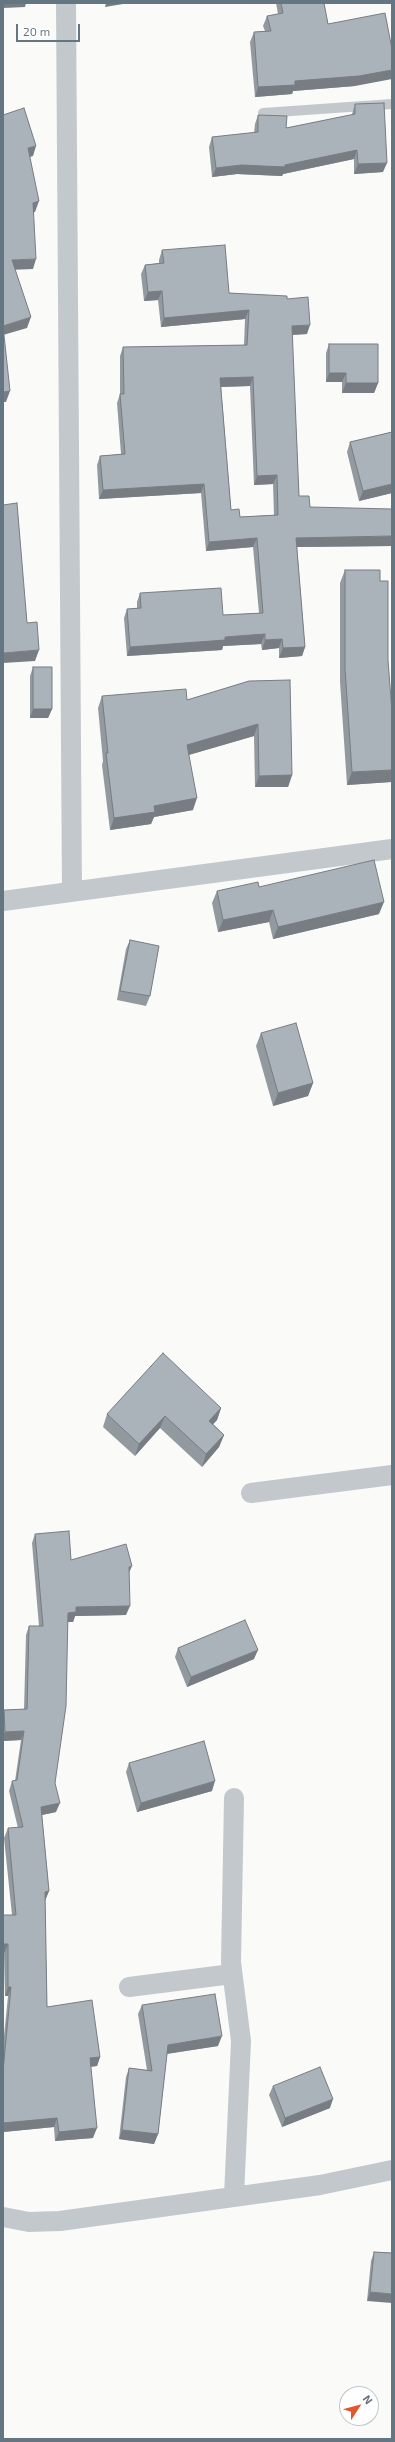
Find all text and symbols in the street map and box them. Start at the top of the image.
scale bar [18,16,82,42]
text: 20 m [23,24,50,38]
north arrow [339,2386,379,2426]
text: N [361,2392,376,2406]

